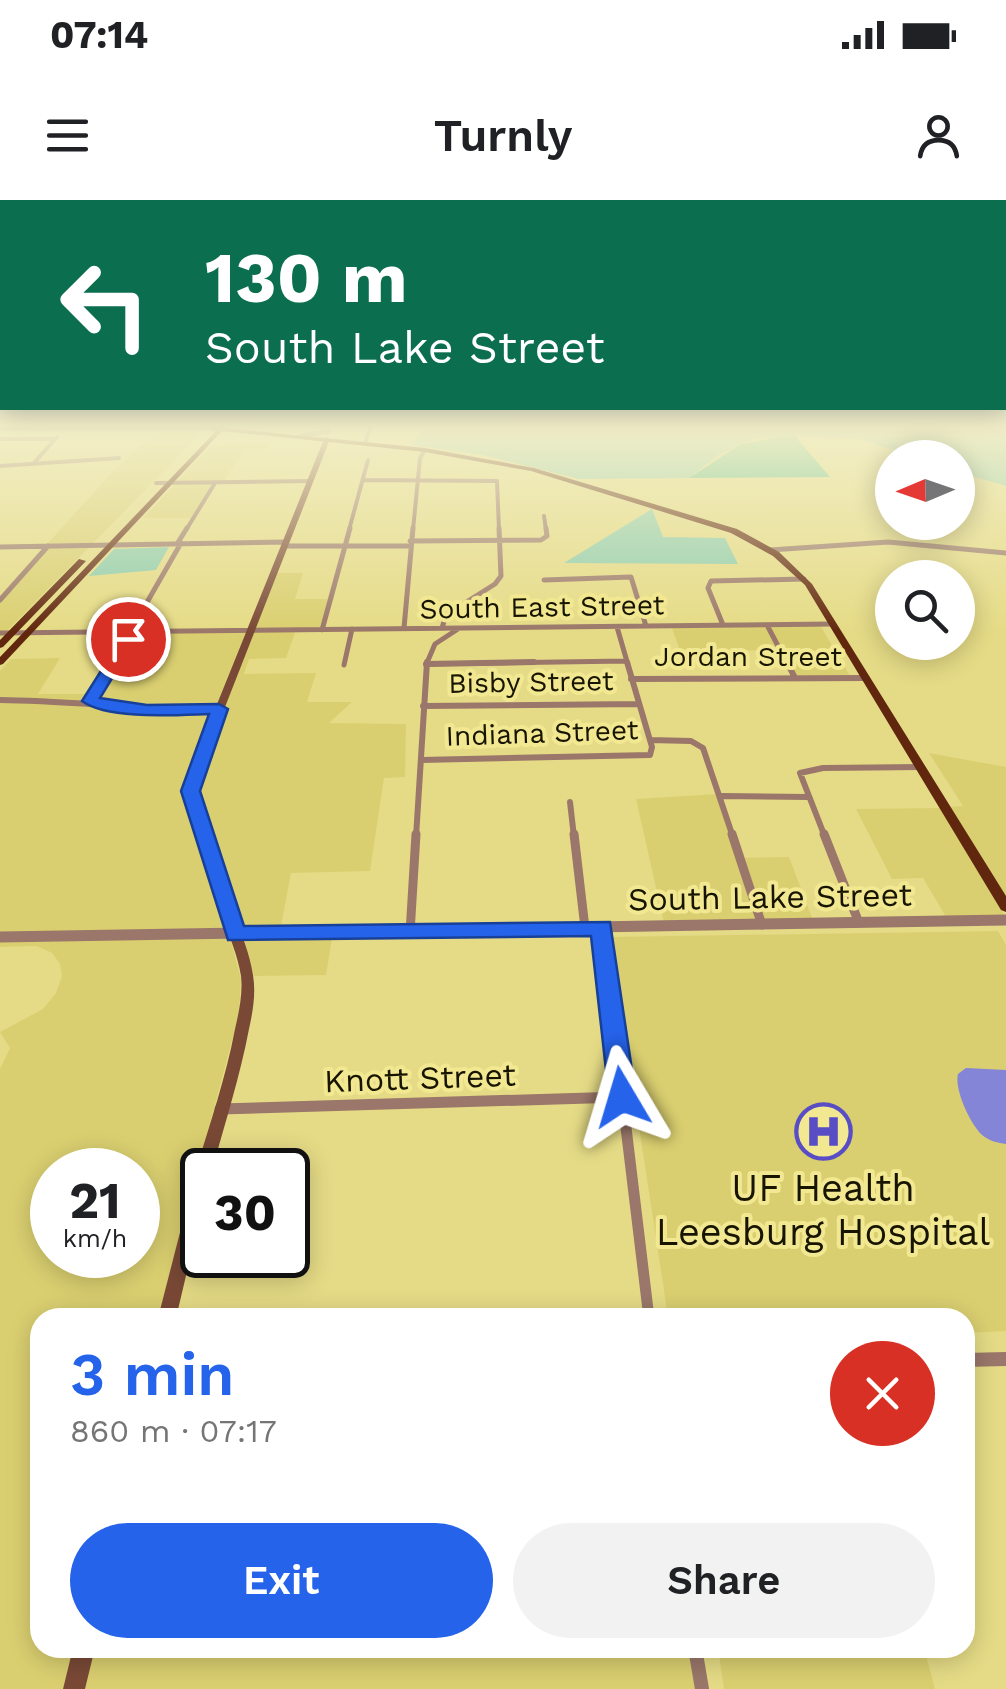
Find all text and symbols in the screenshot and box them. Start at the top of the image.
text: 07:14 [50,13,148,57]
icon: menu [40,108,95,163]
icon: person [911,108,966,163]
text: Turnly [434,109,572,162]
text: 130 m [205,237,408,319]
icon: left [40,240,170,370]
text: South Lake Street [205,321,605,374]
north arrow [875,440,975,540]
map controls [875,440,975,660]
button: search [875,560,975,660]
street label: South East Street [419,588,665,626]
pin [86,597,171,682]
icon: arrive [101,612,156,667]
street label: Jordan Street [654,640,842,673]
street label: Bisby Street [448,664,614,700]
street label: Indiana Street [445,713,639,753]
street label: South Lake Street [628,876,912,918]
position arrow [570,1045,674,1149]
street label: Knott Street [324,1056,516,1100]
hospital icon: UF Health Leesburg Hospital [793,1101,853,1161]
speed limit sign: 30 [180,1148,310,1278]
place label: UF Health Leesburg Hospital [656,1166,991,1254]
text: 21 [69,1171,121,1230]
text: km/h [63,1224,127,1253]
text: 3 min [70,1339,234,1410]
button: close [830,1341,935,1446]
text: 860 m · 07:17 [70,1412,277,1450]
button: Exit [70,1523,493,1638]
button: Share [513,1523,935,1638]

